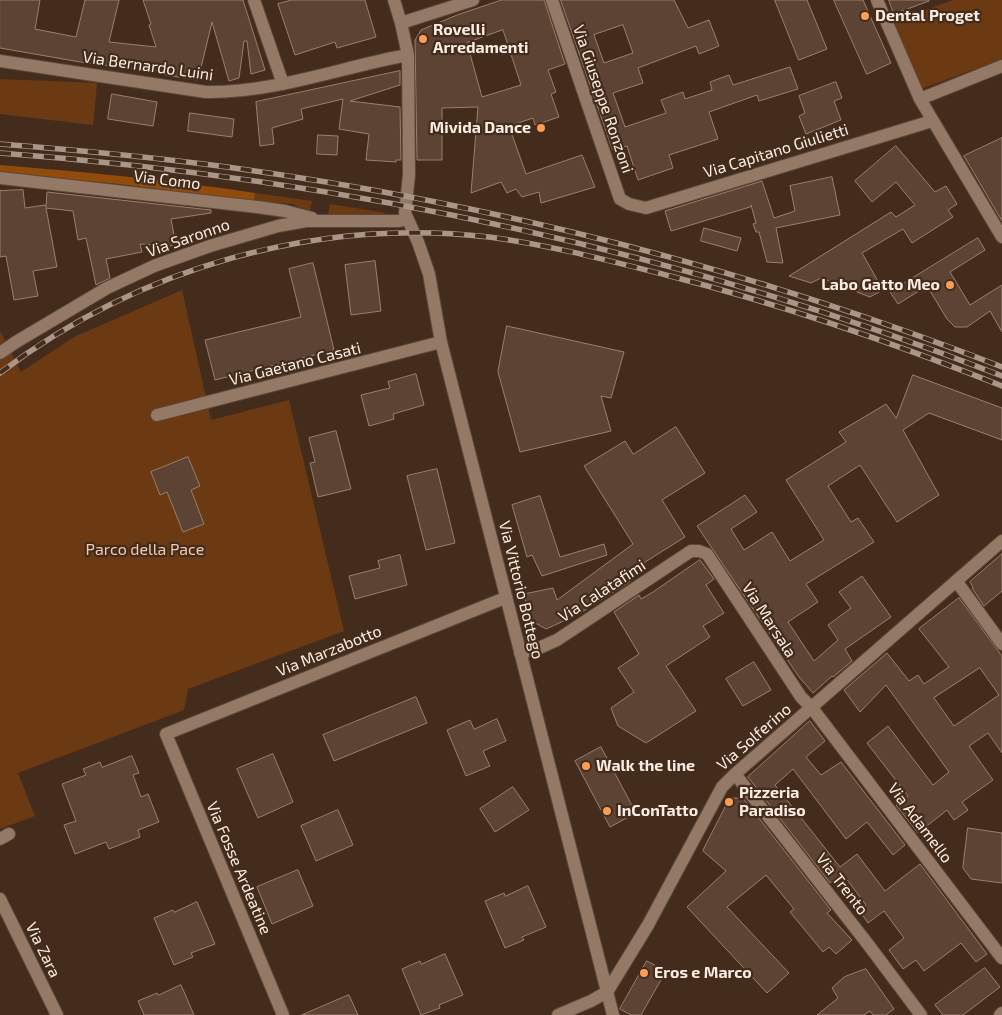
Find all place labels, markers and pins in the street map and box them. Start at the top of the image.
place label: Dental Proget [875,6,980,26]
marker: Dental Proget [859,10,871,22]
place label: Rovelli Arredamenti [433,20,528,58]
marker: Rovelli Arredamenti [417,33,429,45]
place label: Mivida Dance [430,118,531,138]
marker: Mivida Dance [535,122,547,134]
place label: Labo Gatto Meo [821,275,940,295]
marker: Labo Gatto Meo [944,279,956,291]
place label: Walk the line [596,756,695,776]
marker: Walk the line [580,760,592,772]
place label: Pizzeria Paradiso [739,783,806,821]
marker: Pizzeria Paradiso [723,796,735,808]
place label: InConTatto [617,801,698,821]
marker: InConTatto [601,805,613,817]
place label: Eros e Marco [654,963,752,983]
marker: Eros e Marco [638,967,650,979]

